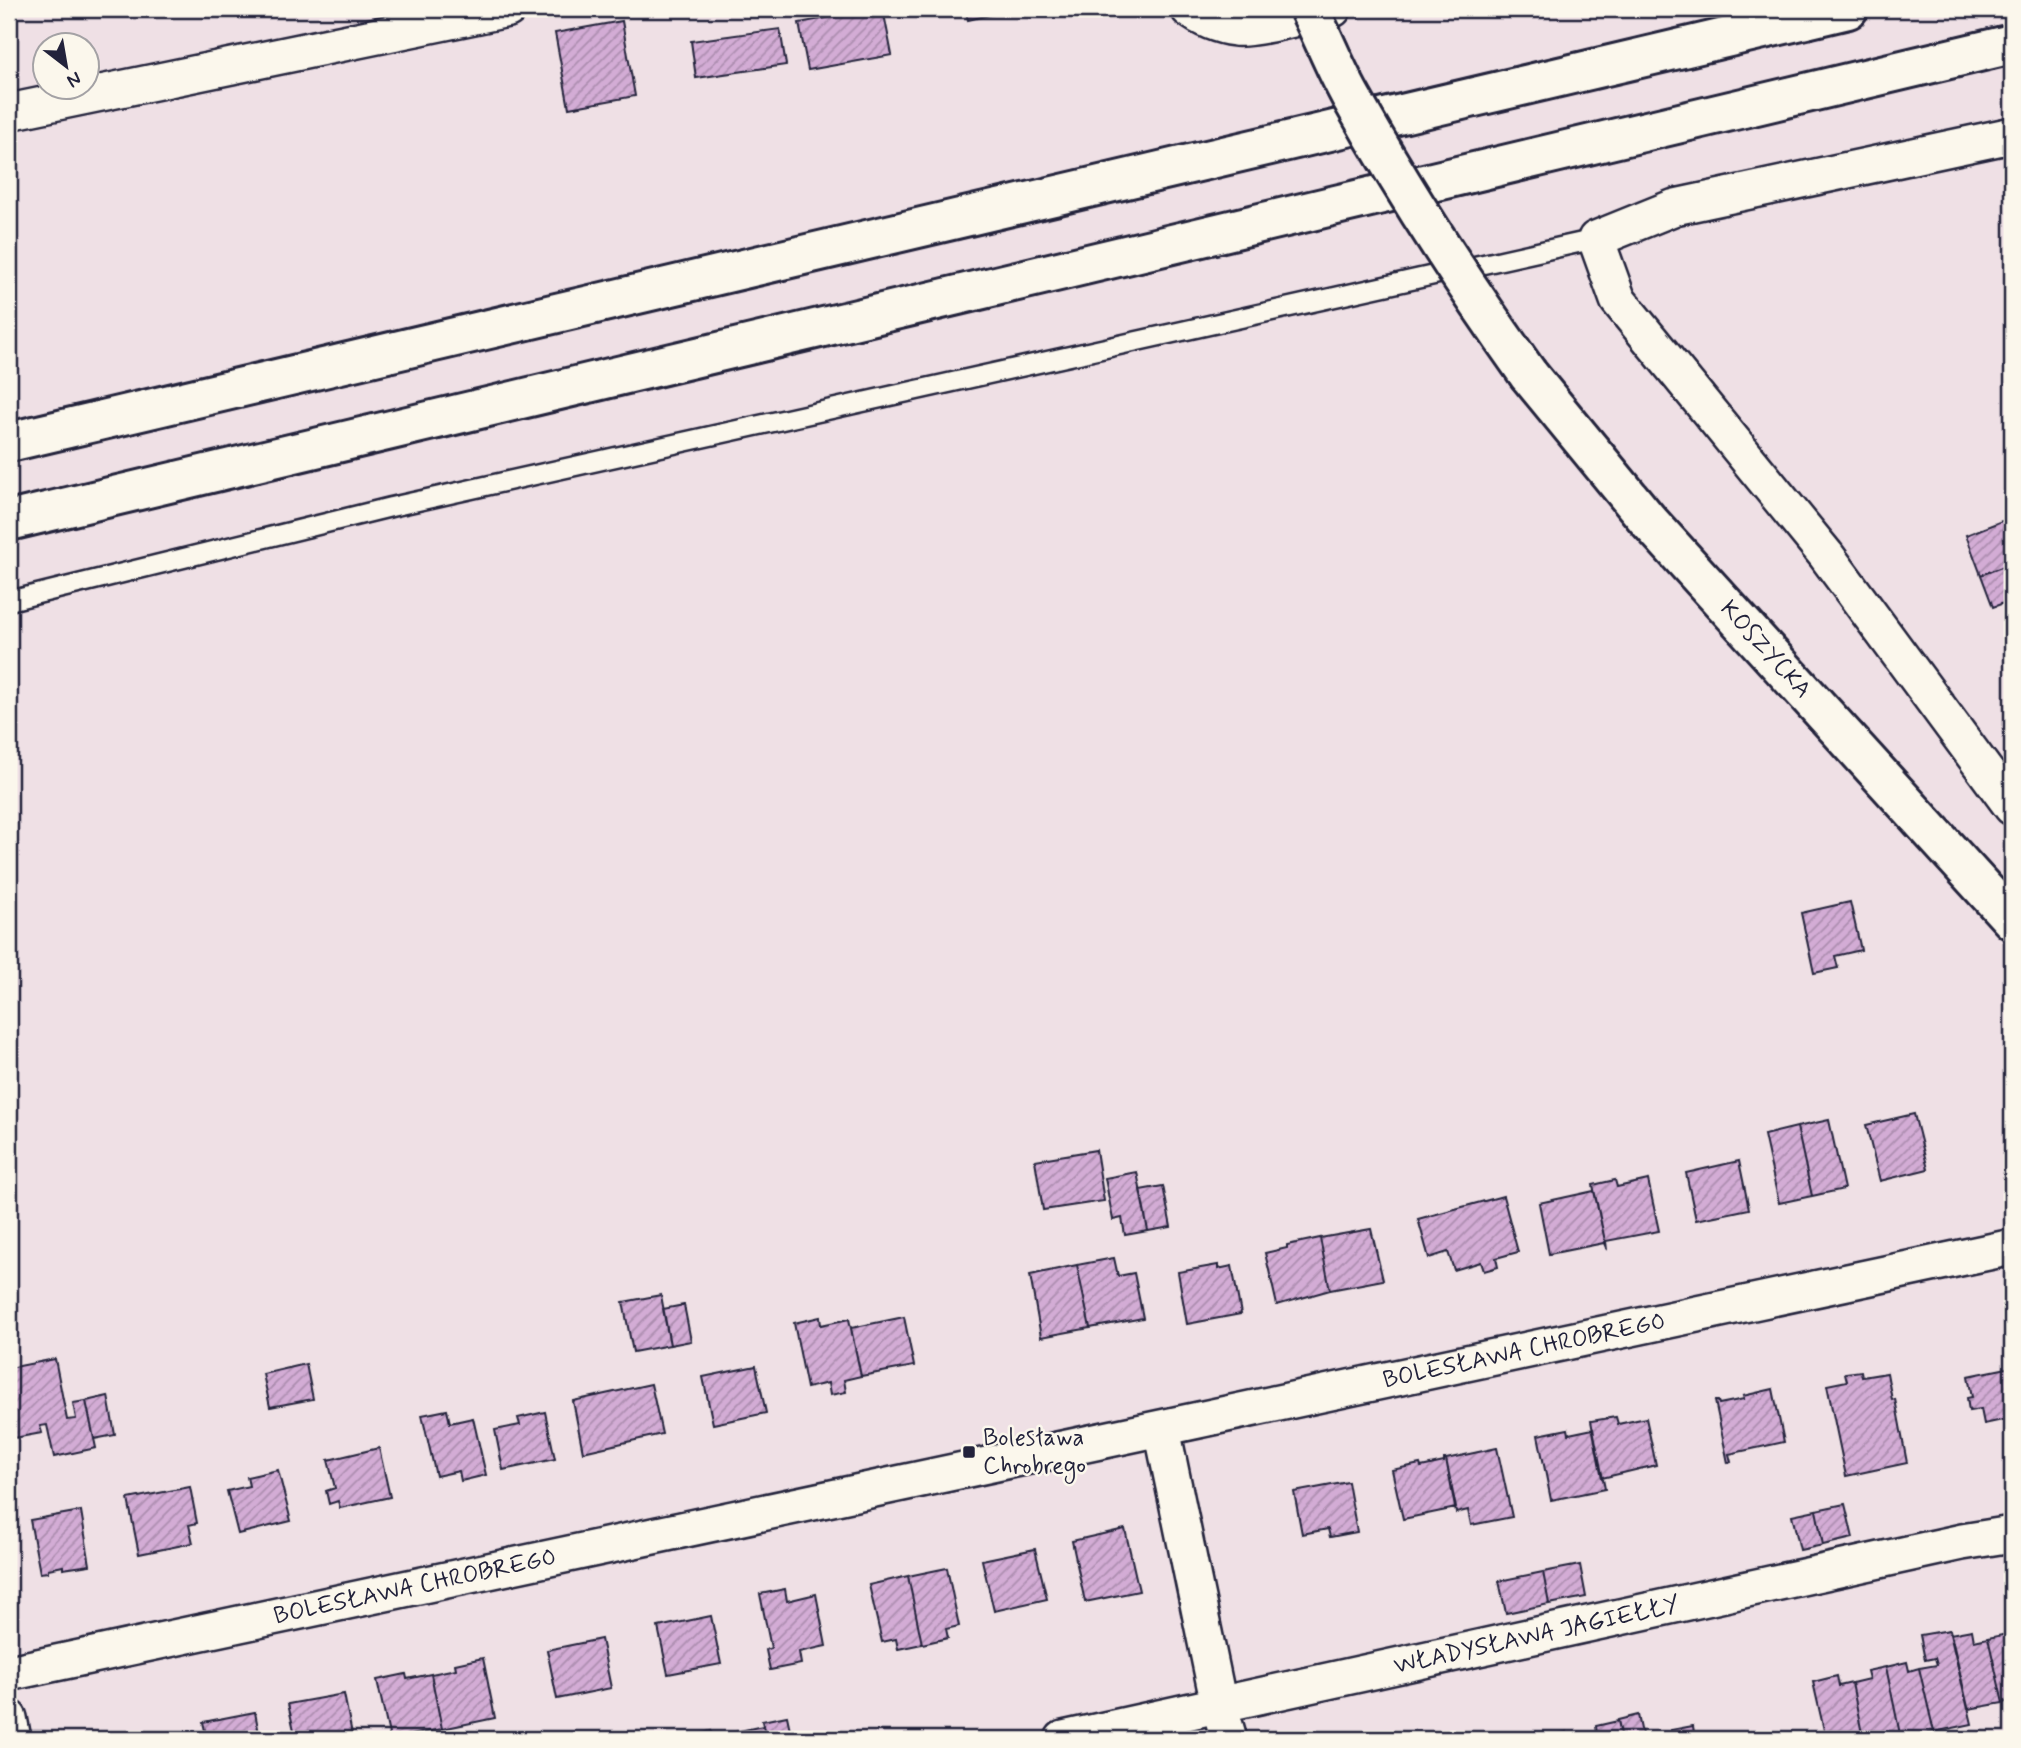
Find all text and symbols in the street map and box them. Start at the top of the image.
north arrow [32,32,102,102]
text: N [62,65,86,93]
street label: KOSZYCKA [1713,594,1818,705]
street label: BOLESŁAWA CHROBREGO [1380,1306,1668,1396]
place label: Bolesława Chrobrego [983,1423,1086,1484]
marker: Bolesława Chrobrego [961,1444,977,1460]
street label: BOLESŁAWA CHROBREGO [271,1542,559,1632]
street label: WŁADYSŁAWA JAGIEŁŁY [1391,1589,1683,1682]

